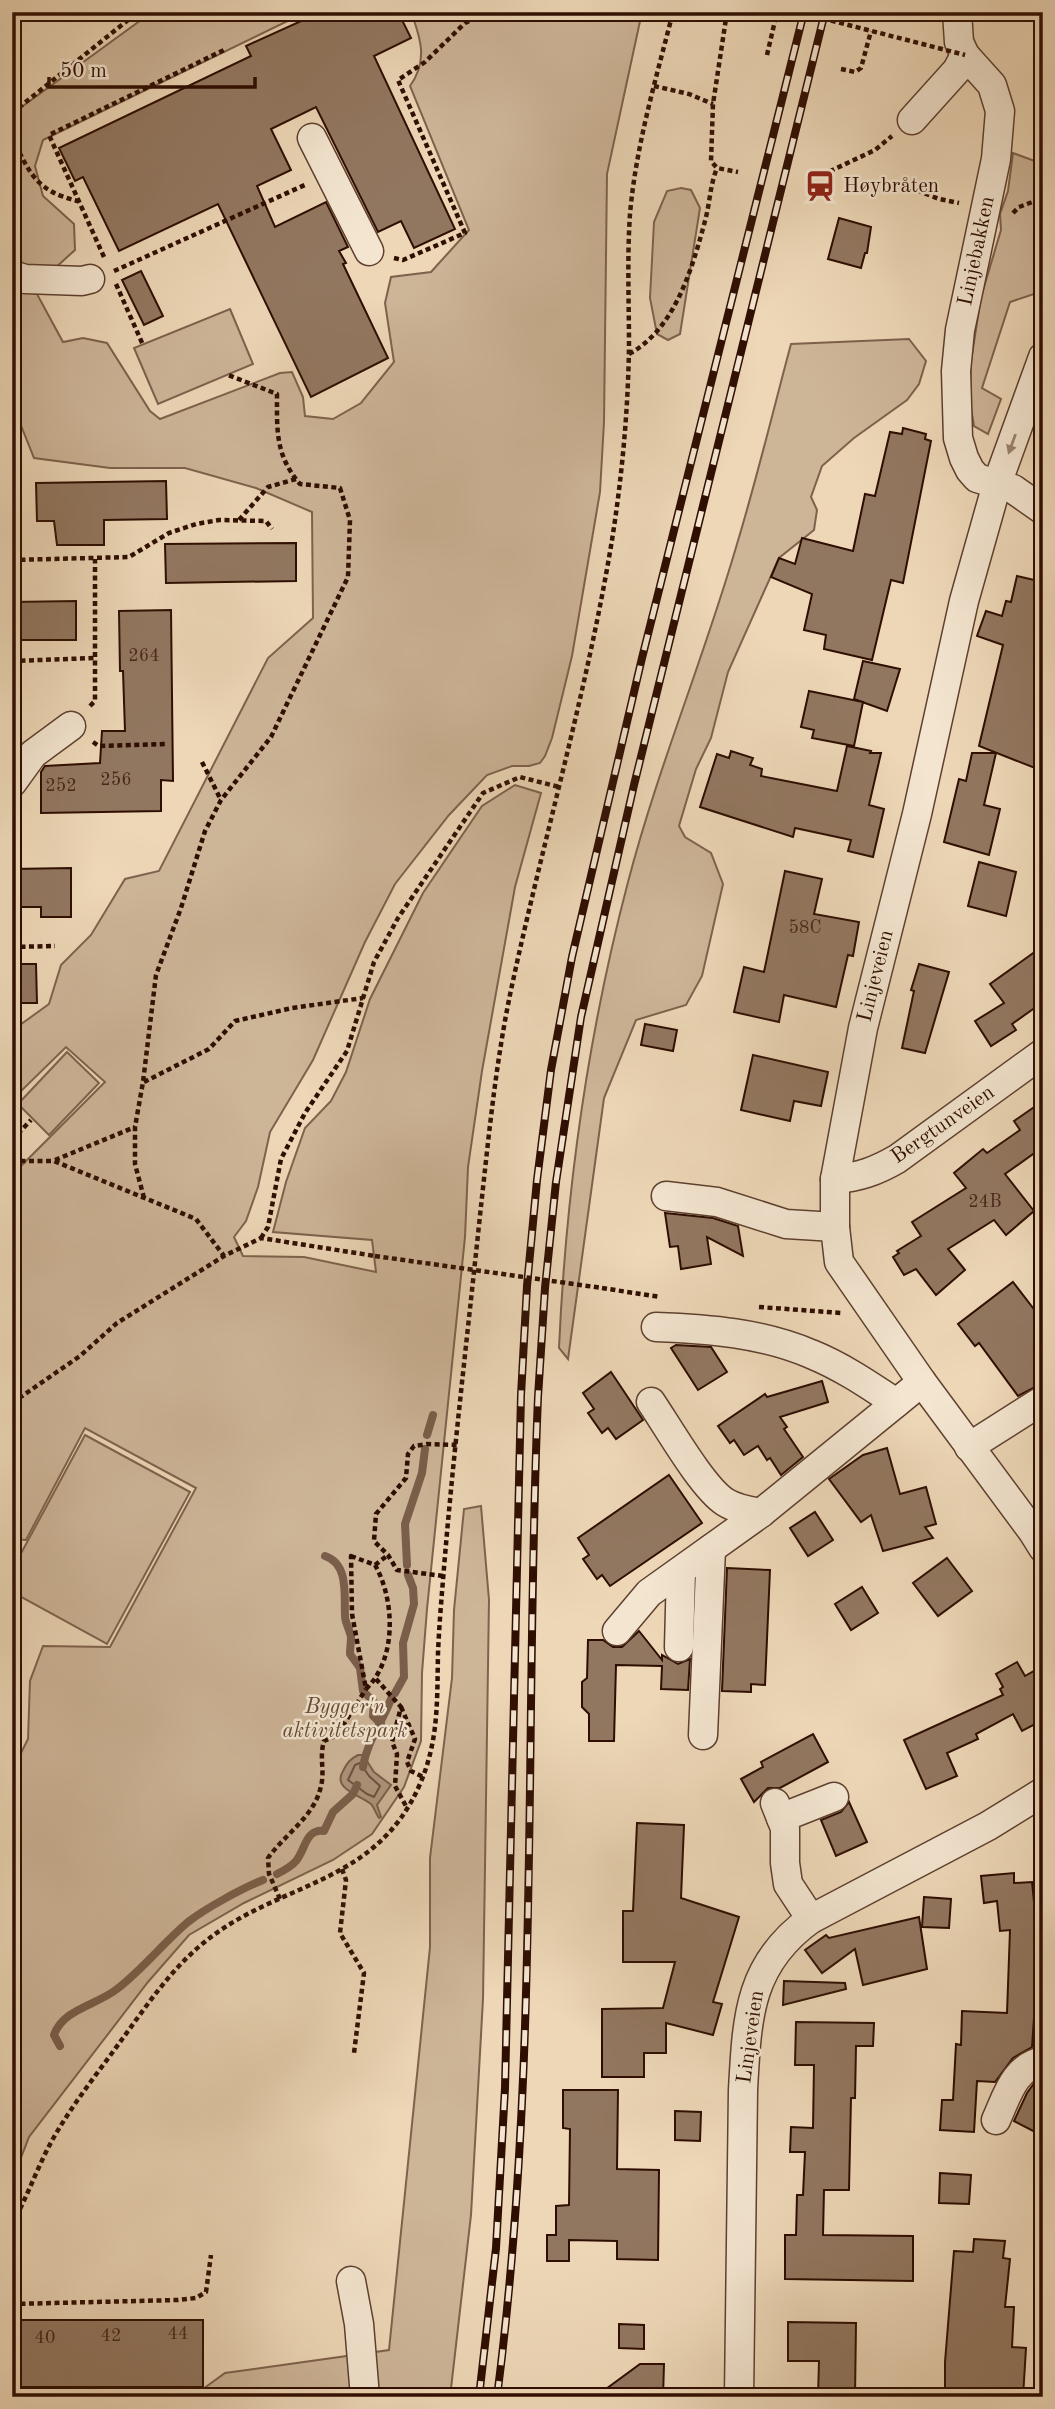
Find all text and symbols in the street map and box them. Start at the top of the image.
scale bar [49,46,256,90]
text: 50 m [60,61,107,82]
station icon: Høybråten [803,169,837,203]
place label: Høybråten [843,176,939,197]
street label: Linjebakken [955,194,999,308]
one-way arrow [1006,433,1017,454]
house number: 264 [128,647,160,665]
house number: 256 [100,771,132,789]
house number: 252 [45,777,77,795]
house number: 58C [789,919,821,937]
street label: Linjeveien [854,928,898,1024]
street label: Bergtunveien [888,1082,998,1168]
house number: 24B [968,1193,1002,1211]
park label: Bygger'n aktivitetspark [283,1697,408,1742]
street label: Linjeveien [734,1989,768,2085]
house number: 44 [168,2325,188,2343]
house number: 42 [101,2327,121,2345]
house number: 40 [35,2329,55,2347]

